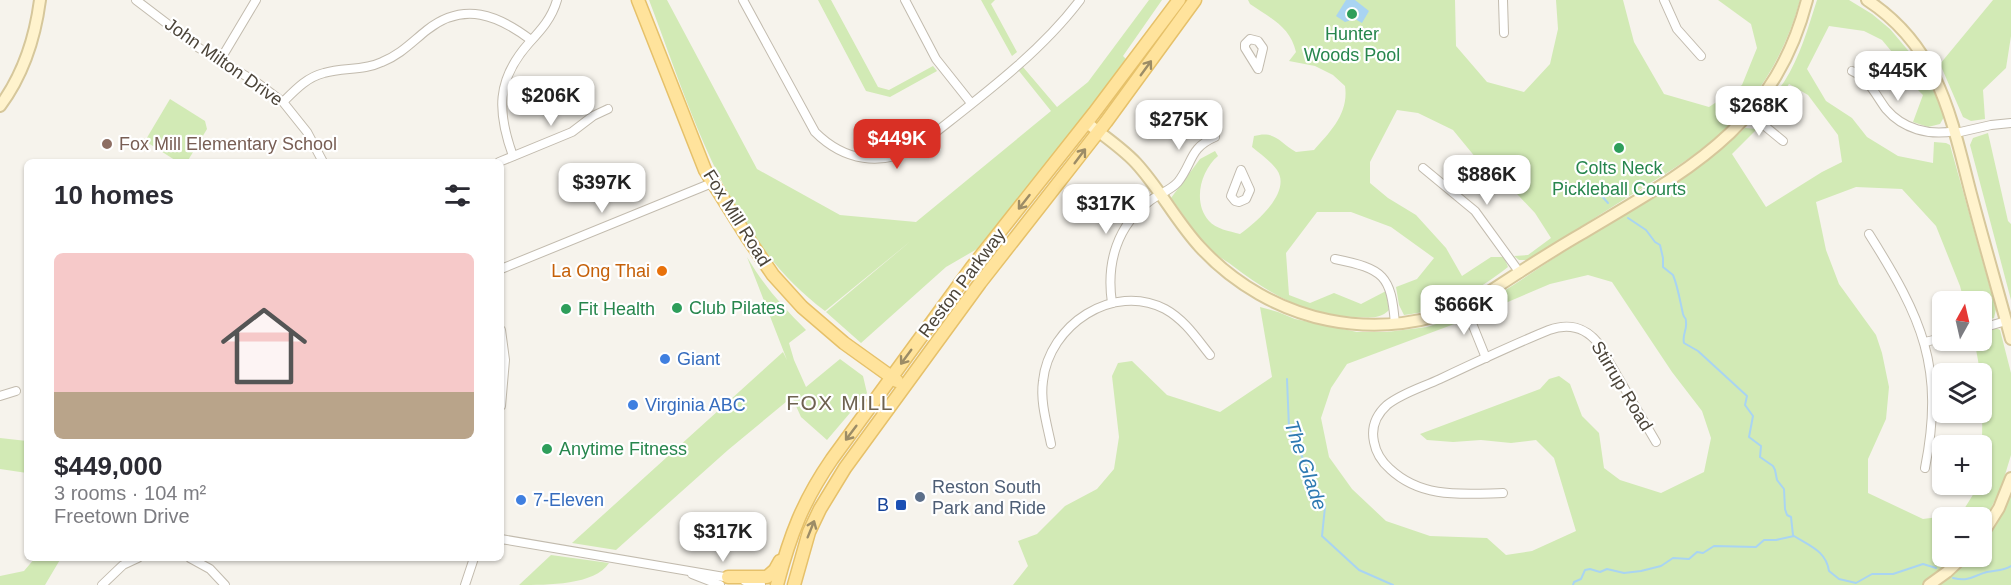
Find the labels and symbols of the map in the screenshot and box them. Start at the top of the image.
marker: Hunter Woods Pool [1345,7,1359,21]
street label: John Milton Drive [161,14,287,110]
place label: Hunter Woods Pool [1304,24,1400,65]
pin: $445K [1856,51,1940,102]
one-way arrow [1139,60,1152,76]
pin: $206K [509,76,593,127]
pin: $268K [1717,86,1801,137]
pin: $275K [1137,100,1221,151]
pin: $449K [855,119,939,170]
place label: Fox Mill Elementary School [119,134,337,154]
marker: Fox Mill Elementary School [100,137,114,151]
marker: Colts Neck Pickleball Courts [1612,141,1626,155]
one-way arrow [1074,148,1086,164]
pin: $886K [1445,155,1529,206]
place label: Colts Neck Pickleball Courts [1552,158,1686,199]
pin: $397K [560,163,644,214]
street label: Fox Mill Road [699,166,775,270]
pin: $317K [1064,184,1148,235]
one-way arrow [1018,193,1031,209]
street label: Reston Parkway [915,225,1009,341]
place label: La Ong Thai [551,261,650,281]
marker: La Ong Thai [655,264,669,278]
pin: $666K [1422,285,1506,336]
north arrow [1932,291,1992,351]
place label: Club Pilates [689,298,785,318]
place label: Fit Health [578,299,655,319]
marker: Club Pilates [670,301,684,315]
marker: Fit Health [559,302,573,316]
street label: Stirrup Road [1587,338,1657,434]
place label: Giant [677,349,720,369]
one-way arrow [900,349,913,365]
marker: Giant [658,352,672,366]
district label: FOX MILL [786,391,894,414]
place label: Virginia ABC [645,395,746,415]
marker: Virginia ABC [626,398,640,412]
water label: The Glade [1280,417,1332,513]
one-way arrow [845,424,858,440]
place label: Anytime Fitness [559,439,687,459]
marker: Anytime Fitness [540,442,554,456]
place label: Reston South Park and Ride [932,477,1046,518]
place label: 7-Eleven [533,490,604,510]
marker: Reston South Park and Ride [913,490,927,504]
marker: 7-Eleven [514,493,528,507]
place label: B [877,495,889,515]
marker: B [894,498,908,512]
pin: $317K [681,512,765,563]
one-way arrow [806,520,817,539]

